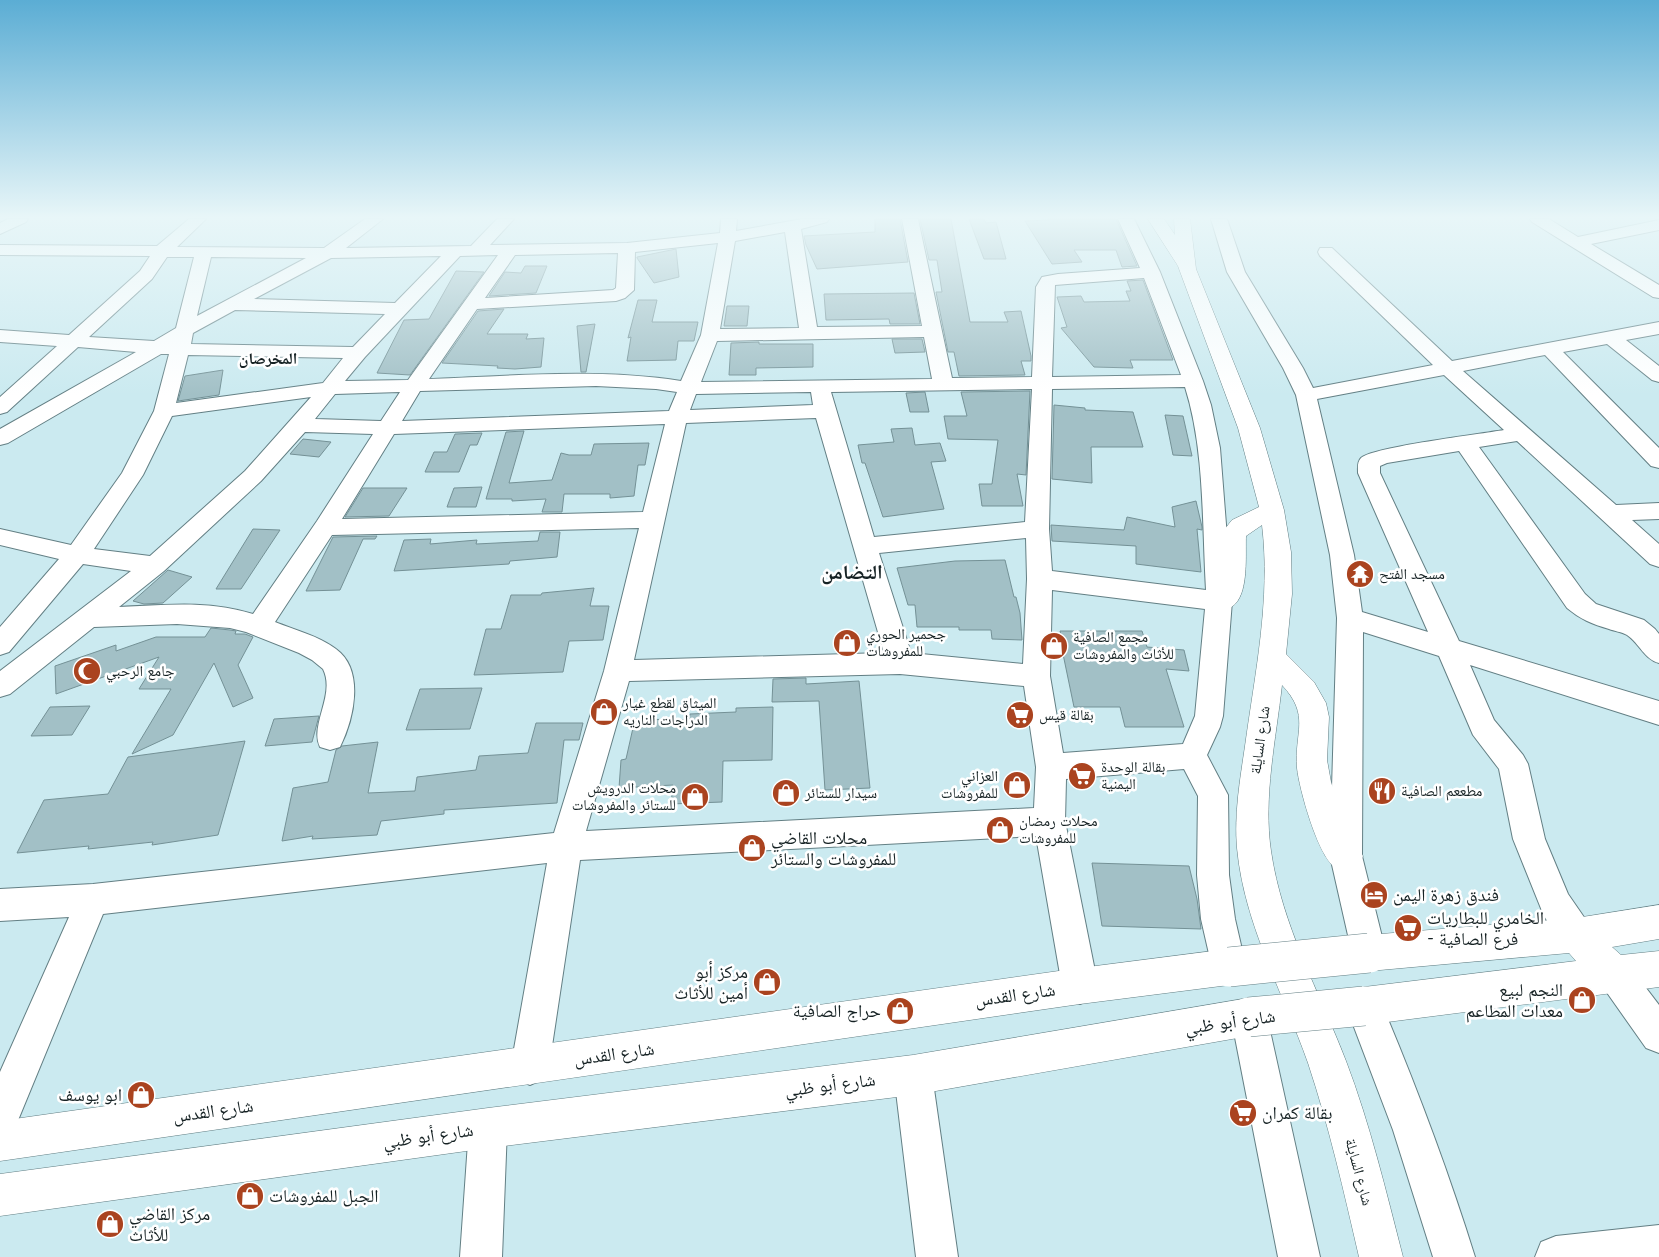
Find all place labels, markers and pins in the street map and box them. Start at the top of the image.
temple icon: مسجد الفتح [1345,559,1375,589]
place label: مسجد الفتح [1379,564,1445,584]
place label: جحمير الحوري للمفروشات [866,624,947,660]
place label: مجمع الصافية للأثاث والمفروشات [1073,627,1174,663]
shop icon: جحمير الحوري للمفروشات [832,628,862,658]
shop icon: مجمع الصافية للأثاث والمفروشات [1039,631,1069,661]
mosque icon: جامع الرحبي [72,656,102,686]
place label: جامع الرحبي [106,661,175,683]
place label: الميثاق لقطع غيار الدراجات الناريه [622,693,717,729]
shop icon: الميثاق لقطع غيار الدراجات الناريه [589,697,619,727]
supermarket icon: بقالة قيس [1005,700,1035,730]
place label: بقالة قيس [1039,705,1094,725]
place label: بقالة الوحدة اليمنية [1101,757,1165,793]
supermarket icon: بقالة الوحدة اليمنية [1067,761,1097,791]
place label: العزاني للمفروشات [941,766,998,802]
shop icon: العزاني للمفروشات [1002,770,1032,800]
restaurant icon: مطععم الصافية [1367,776,1397,806]
place label: محلات الدرويش للستائر والمفروشات [572,778,676,814]
shop icon: سيدار للستائر [771,778,801,808]
place label: مطععم الصافية [1401,781,1483,801]
shop icon: محلات الدرويش للستائر والمفروشات [680,782,710,812]
place label: سيدار للستائر [804,783,877,802]
place label: محلات رمضان للمفروشات [1019,811,1098,847]
shop icon: محلات رمضان للمفروشات [985,815,1015,845]
place label: محلات القاضي للمفروشات والستائر [770,826,896,870]
shop icon: محلات القاضي للمفروشات والستائر [737,833,767,863]
hotel icon: فندق زهرة اليمن [1359,880,1389,910]
place label: فندق زهرة اليمن [1393,883,1499,906]
place label: الخامري للبطاريات - فرع الصافية [1427,906,1544,950]
supermarket icon: الخامري للبطاريات - فرع الصافية [1393,913,1423,943]
place label: مركز أبو أمين للأثاث [674,960,748,1004]
shop icon: مركز أبو أمين للأثاث [752,967,782,997]
place label: النجم لبيع معدات المطاعم [1466,978,1563,1023]
shop icon: النجم لبيع معدات المطاعم [1567,985,1597,1015]
shop icon: حراج الصافية [885,996,915,1026]
place label: حراج الصافية [793,999,881,1023]
shop icon: ابو يوسف [126,1080,156,1110]
place label: ابو يوسف [58,1083,122,1106]
supermarket icon: بقالة كمران [1228,1098,1258,1128]
place label: بقالة كمران [1262,1101,1332,1124]
shop icon: الجبل للمفروشات [235,1181,265,1211]
place label: الجبل للمفروشات [269,1184,379,1207]
place label: مركز القاضي للأثاث [129,1202,210,1246]
shop icon: مركز القاضي للأثاث [95,1209,125,1239]

